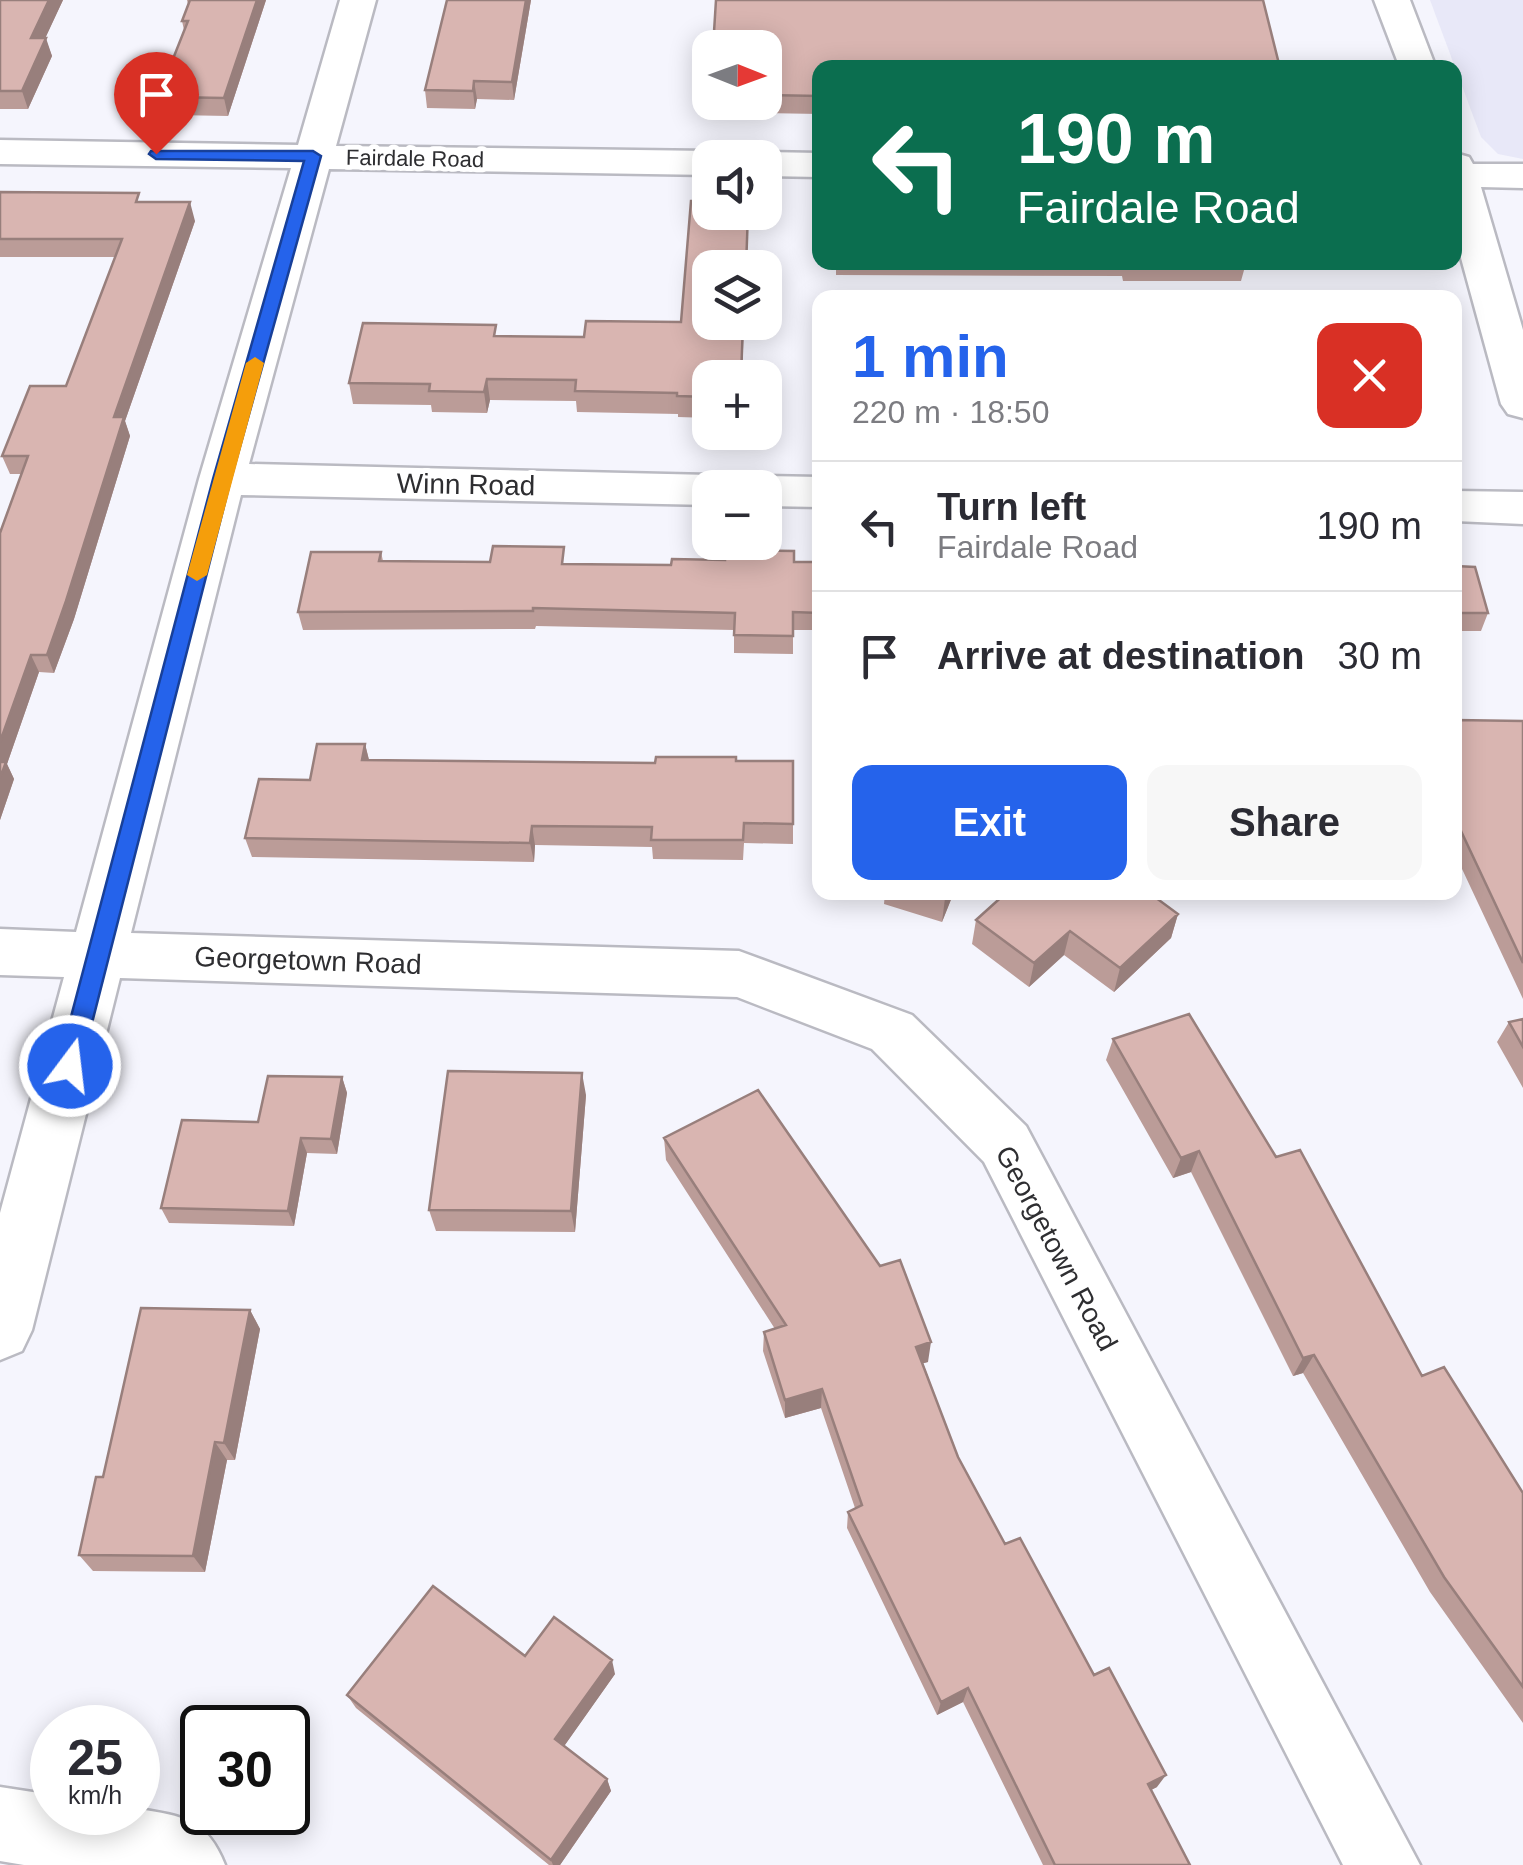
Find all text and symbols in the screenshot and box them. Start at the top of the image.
north arrow [692,30,782,120]
map controls [692,30,782,560]
pin [114,52,199,155]
icon: arrive [129,67,184,122]
icon: left [852,100,982,230]
text: 190 m [1017,100,1215,178]
button: sound [692,140,782,230]
street label: Fairdale Road [346,145,484,172]
text: Fairdale Road [1017,182,1300,233]
button: layers [692,250,782,340]
text: 1 min [852,323,1009,390]
button: close [1317,323,1422,428]
button: + [692,360,782,450]
text: 220 m · 18:50 [852,394,1049,430]
street label: Winn Road [396,468,536,501]
button: − [692,470,782,560]
text: Turn left [937,486,1086,528]
icon: left [852,499,907,554]
text: 190 m [1316,505,1422,547]
text: Fairdale Road [937,529,1138,565]
icon: arrive [852,629,907,684]
text: Arrive at destination [937,635,1304,677]
text: 30 m [1338,635,1422,677]
button: Exit [852,765,1127,880]
button: Share [1147,765,1422,880]
street label: Georgetown Road [194,941,422,980]
position arrow [18,1014,122,1118]
street label: Georgetown Road [990,1141,1124,1356]
speed limit sign: 30 [180,1705,310,1835]
text: 25 [67,1730,123,1786]
text: km/h [68,1781,122,1809]

